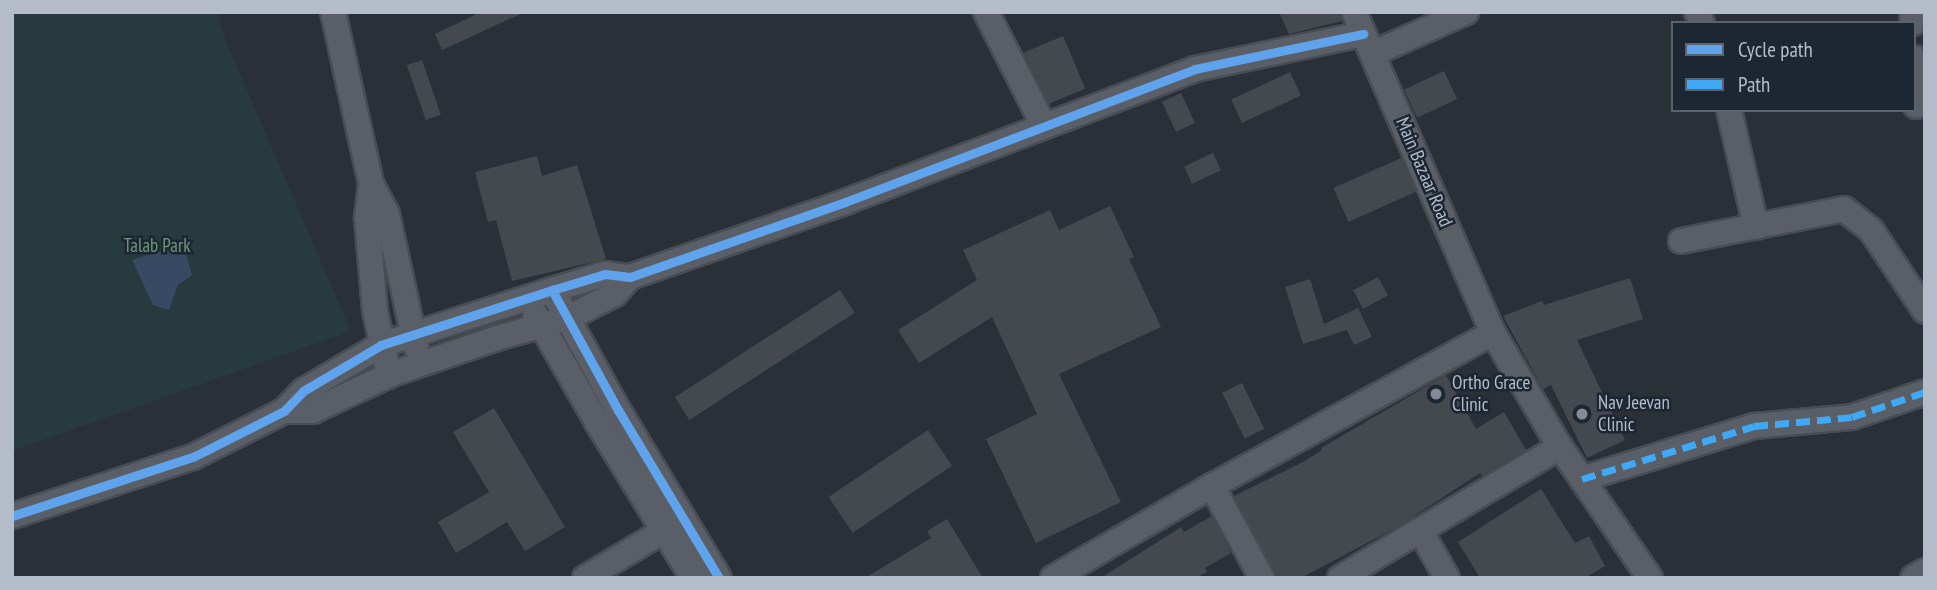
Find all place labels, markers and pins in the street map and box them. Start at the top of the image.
place label: Ortho Grace Clinic [1452,372,1530,416]
marker: Ortho Grace Clinic [1426,384,1446,404]
place label: Nav Jeevan Clinic [1598,392,1670,436]
marker: Nav Jeevan Clinic [1572,404,1592,424]

